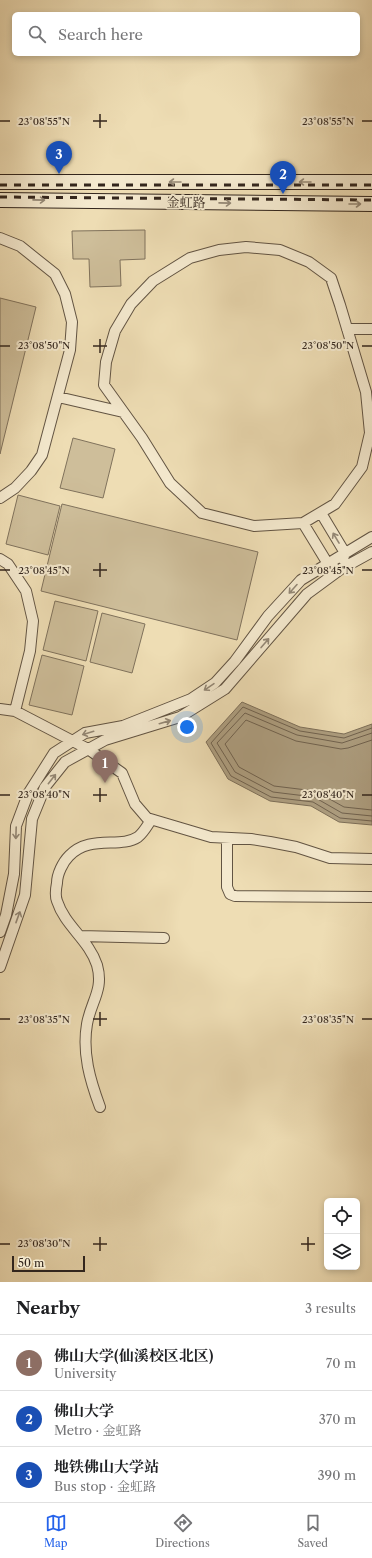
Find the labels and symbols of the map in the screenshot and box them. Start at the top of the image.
text: 23°08'55"N [18,115,70,128]
text: 23°08'55"N [302,115,354,128]
pin: 3 [46,141,72,174]
pin: 2 [270,161,296,194]
one-way arrow [169,178,182,186]
one-way arrow [299,178,312,186]
street label: 金虹路 [166,194,206,210]
one-way arrow [32,196,45,204]
one-way arrow [218,199,231,207]
one-way arrow [348,200,361,208]
text: 23°08'50"N [18,339,70,352]
text: 23°08'50"N [302,339,354,352]
one-way arrow [332,533,340,544]
text: 23°08'45"N [18,564,70,577]
text: 23°08'45"N [302,564,354,577]
one-way arrow [288,584,298,594]
one-way arrow [261,638,270,649]
one-way arrow [204,683,215,691]
your location [177,717,197,737]
one-way arrow [158,718,171,725]
one-way arrow [82,730,95,737]
pin: 1 [92,750,118,783]
one-way arrow [47,774,56,785]
text: 23°08'40"N [18,788,70,801]
text: 23°08'40"N [302,788,354,801]
one-way arrow [12,826,20,839]
one-way arrow [14,911,22,923]
text: 23°08'35"N [18,1013,70,1026]
text: 23°08'35"N [302,1013,354,1026]
text: 23°08'30"N [18,1237,70,1250]
scale bar [12,1254,85,1273]

